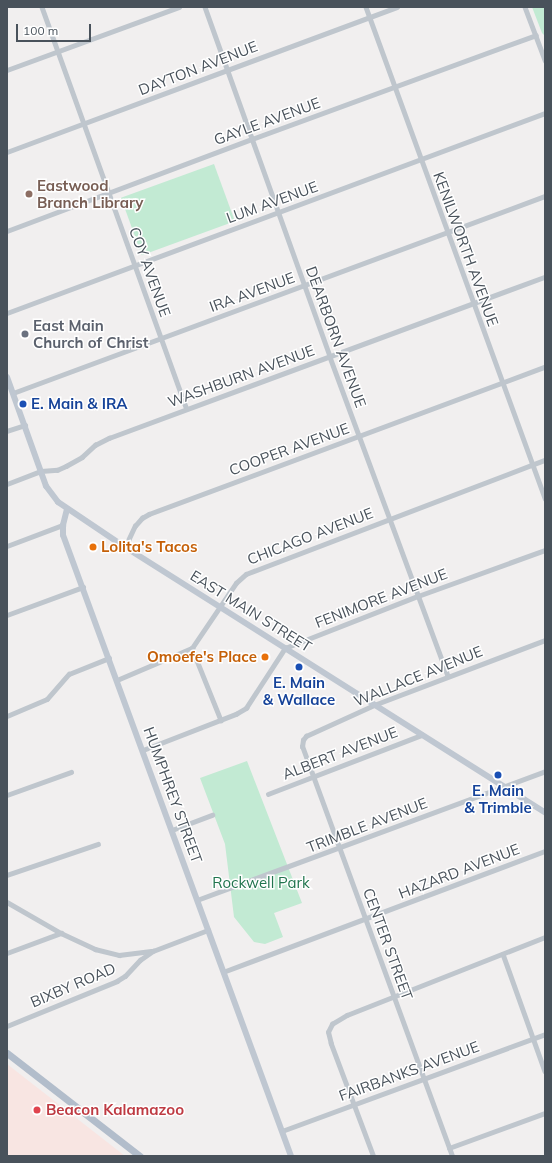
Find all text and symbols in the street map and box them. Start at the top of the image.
scale bar [18,16,93,42]
text: 100 m [23,23,58,38]
street label: DAYTON AVENUE [136,37,260,99]
street label: GAYLE AVENUE [211,93,323,149]
street label: KENILWORTH AVENUE [430,169,502,329]
place label: Eastwood Branch Library [37,176,143,211]
street label: LUM AVENUE [224,177,320,227]
marker: Eastwood Branch Library [24,189,34,199]
street label: COY AVENUE [125,225,175,319]
street label: DEARBORN AVENUE [302,264,370,410]
street label: IRA AVENUE [207,268,297,316]
place label: East Main Church of Christ [33,316,148,351]
marker: East Main Church of Christ [20,329,30,339]
street label: WASHBURN AVENUE [165,341,317,411]
place label: E. Main & IRA [31,395,128,413]
marker: E. Main & IRA [18,399,28,409]
street label: COOPER AVENUE [227,419,351,479]
street label: CHICAGO AVENUE [245,504,375,568]
place label: Lolita's Tacos [101,538,198,556]
marker: Lolita's Tacos [88,542,98,552]
street label: FENIMORE AVENUE [312,564,450,632]
street label: EAST MAIN STREET [187,566,315,656]
street label: WALLACE AVENUE [351,642,485,710]
place label: Omoefe's Place [147,648,257,666]
marker: Omoefe's Place [260,652,270,662]
marker: E. Main & Wallace [294,662,304,672]
place label: E. Main & Wallace [263,673,335,708]
street label: ALBERT AVENUE [280,723,400,783]
street label: HUMPHREY STREET [140,724,206,866]
marker: E. Main & Trimble [493,770,503,780]
place label: E. Main & Trimble [464,781,532,816]
street label: TRIMBLE AVENUE [304,794,430,856]
street label: HAZARD AVENUE [396,840,522,902]
park label: Rockwell Park [212,874,310,892]
street label: CENTER STREET [359,886,417,1002]
street label: BIXBY ROAD [28,959,118,1011]
street label: FAIRBANKS AVENUE [336,1037,482,1105]
place label: Beacon Kalamazoo [46,1101,184,1119]
marker: Beacon Kalamazoo [31,1104,43,1116]

